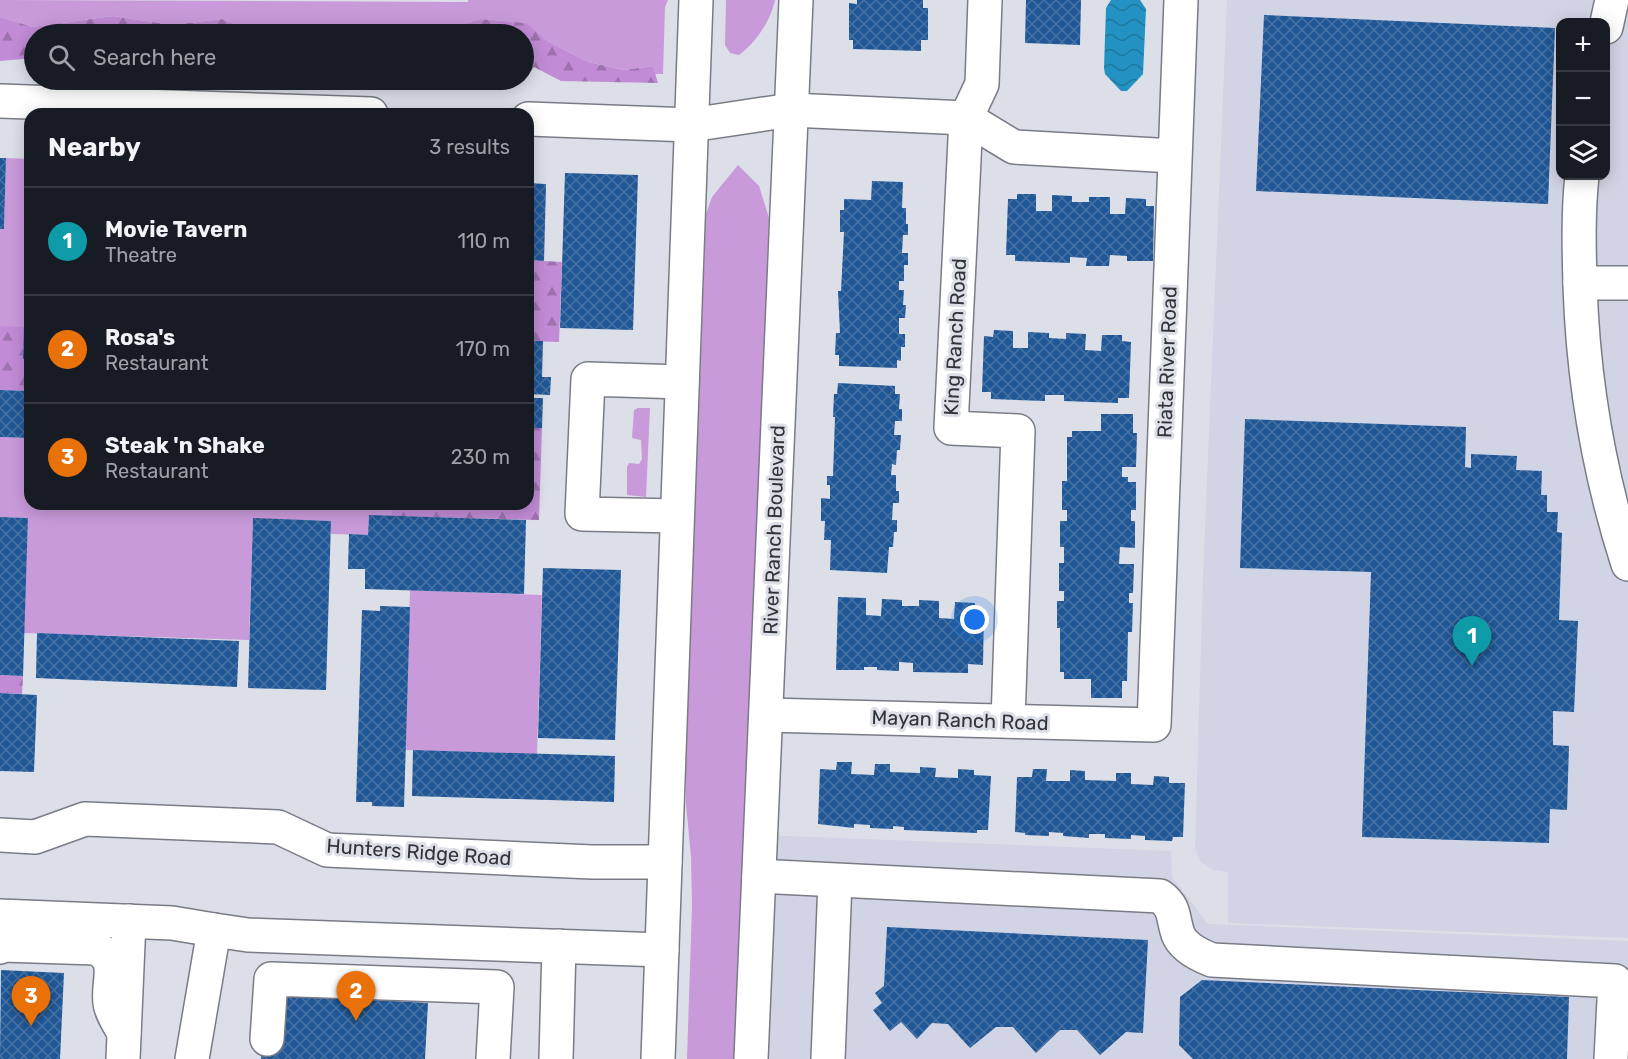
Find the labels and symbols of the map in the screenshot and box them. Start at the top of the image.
street label: King Ranch Road [939,258,971,416]
street label: Riata River Road [1152,286,1182,438]
street label: River Ranch Boulevard [758,425,790,635]
your location [960,605,989,634]
pin: 1 [1452,616,1492,666]
street label: Mayan Ranch Road [871,705,1049,735]
street label: Hunters Ridge Road [326,834,512,870]
pin: 2 [336,972,376,1021]
pin: 3 [12,976,51,1026]

